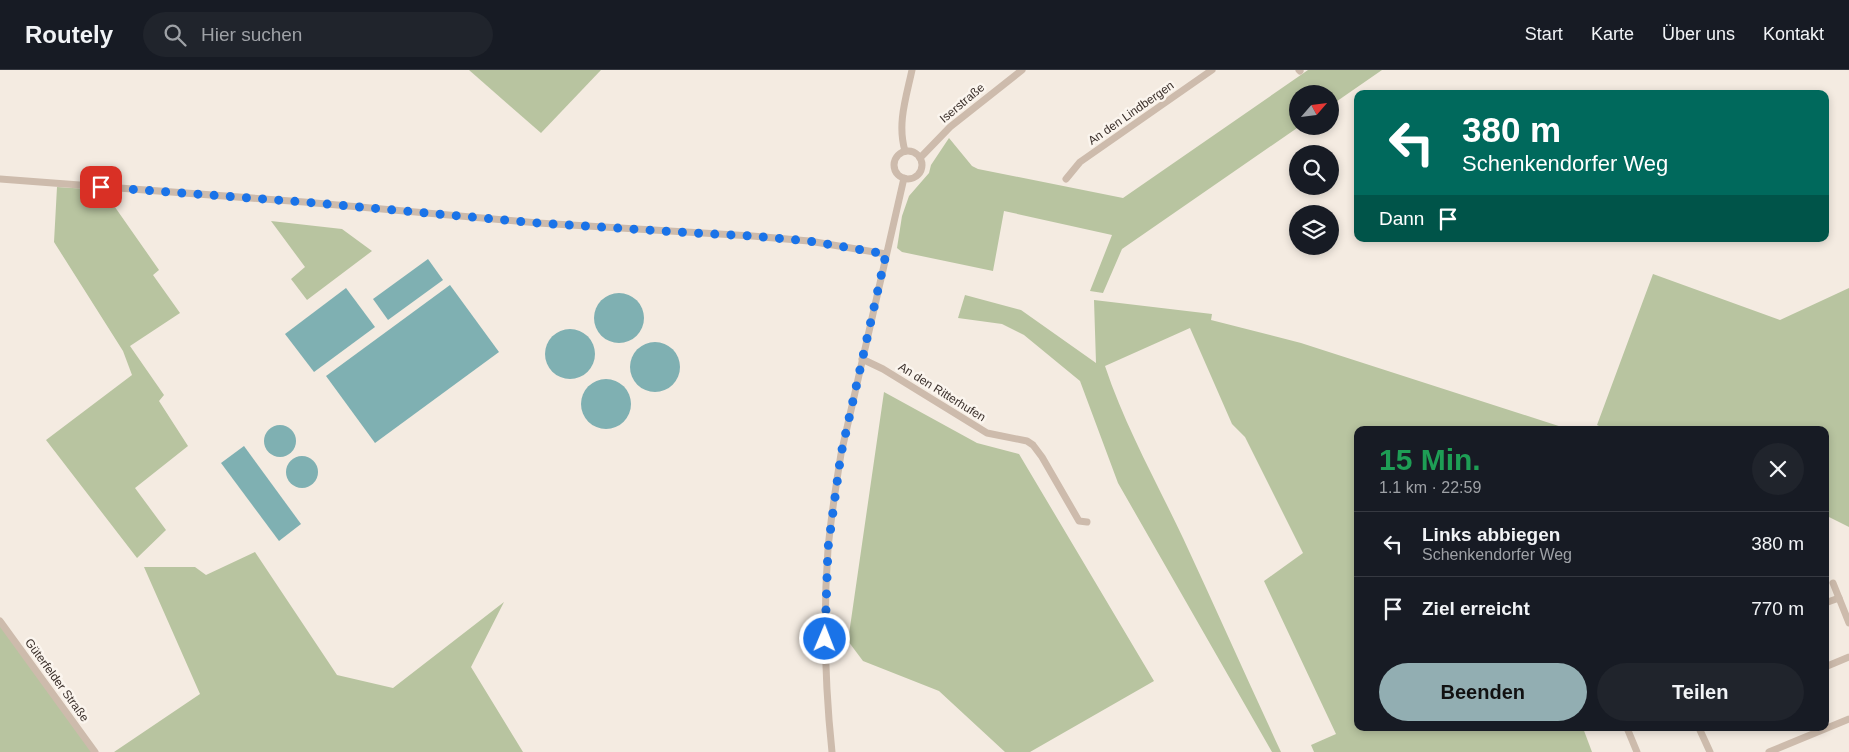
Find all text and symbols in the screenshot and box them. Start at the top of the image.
search box [143,12,493,57]
text: Routely [25,21,113,48]
icon: search [161,21,189,49]
text: Hier suchen [201,24,302,45]
text: Start [1525,24,1563,44]
text: Karte [1591,24,1634,44]
text: Über uns [1662,24,1735,44]
text: Kontakt [1763,24,1824,44]
street label: An den Lindbergen [1085,78,1177,148]
street label: Iserstraße [937,80,987,126]
north arrow [1289,85,1339,135]
map controls [1289,85,1339,255]
icon: left [1379,110,1444,175]
text: 380 m [1462,110,1561,149]
button: search [1289,145,1339,195]
text: Schenkendorfer Weg [1462,151,1668,176]
pin [80,166,122,208]
icon: arrive [87,173,115,201]
button: layers [1289,205,1339,255]
icon: arrive [1434,205,1462,233]
text: Dann [1379,208,1424,229]
street label: An den Ritterhufen [896,360,988,424]
text: 15 Min. [1379,443,1481,476]
button: close [1752,443,1804,495]
text: 1.1 km · 22:59 [1379,479,1481,496]
text: Links abbiegen [1422,524,1560,545]
icon: left [1379,530,1407,558]
text: 380 m [1751,533,1804,554]
text: Schenkendorfer Weg [1422,546,1572,563]
icon: arrive [1379,595,1407,623]
text: Ziel erreicht [1422,598,1530,619]
text: 770 m [1751,598,1804,619]
position arrow [798,612,850,664]
street label: Güterfelder Straße [22,636,92,725]
button: Beenden [1379,663,1587,721]
button: Teilen [1597,663,1804,721]

